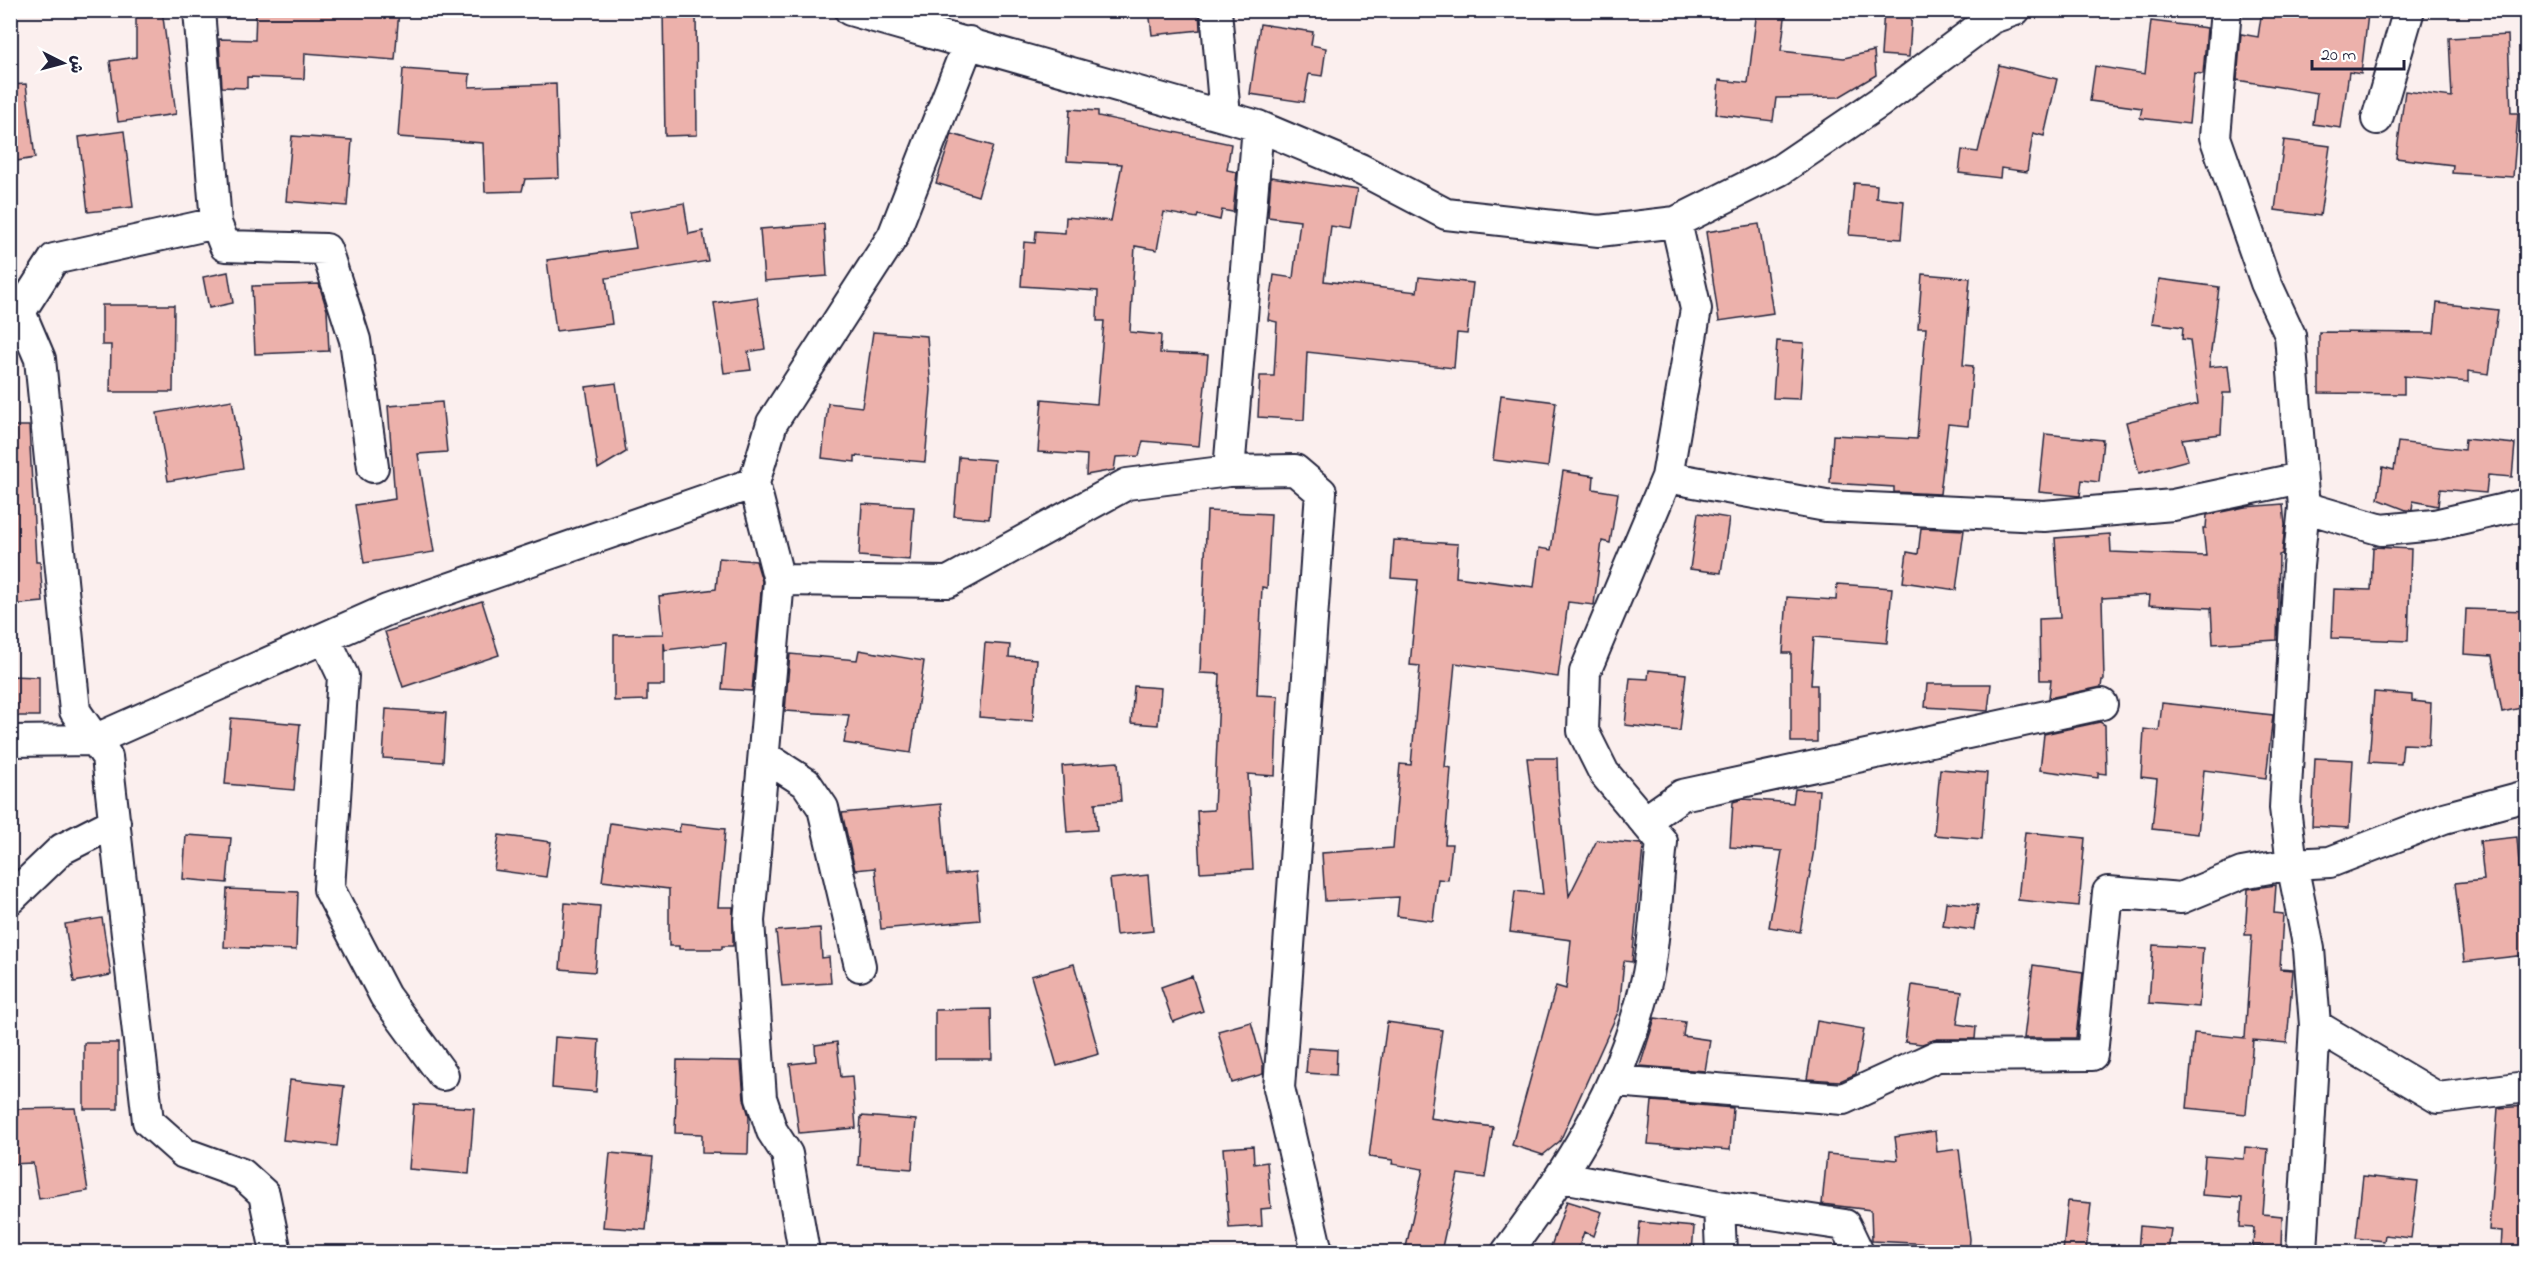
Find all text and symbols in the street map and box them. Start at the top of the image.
north arrow [33,33,93,93]
scale bar [2312,33,2404,71]
text: 20 m [2321,43,2356,69]
text: ش [63,54,89,74]

